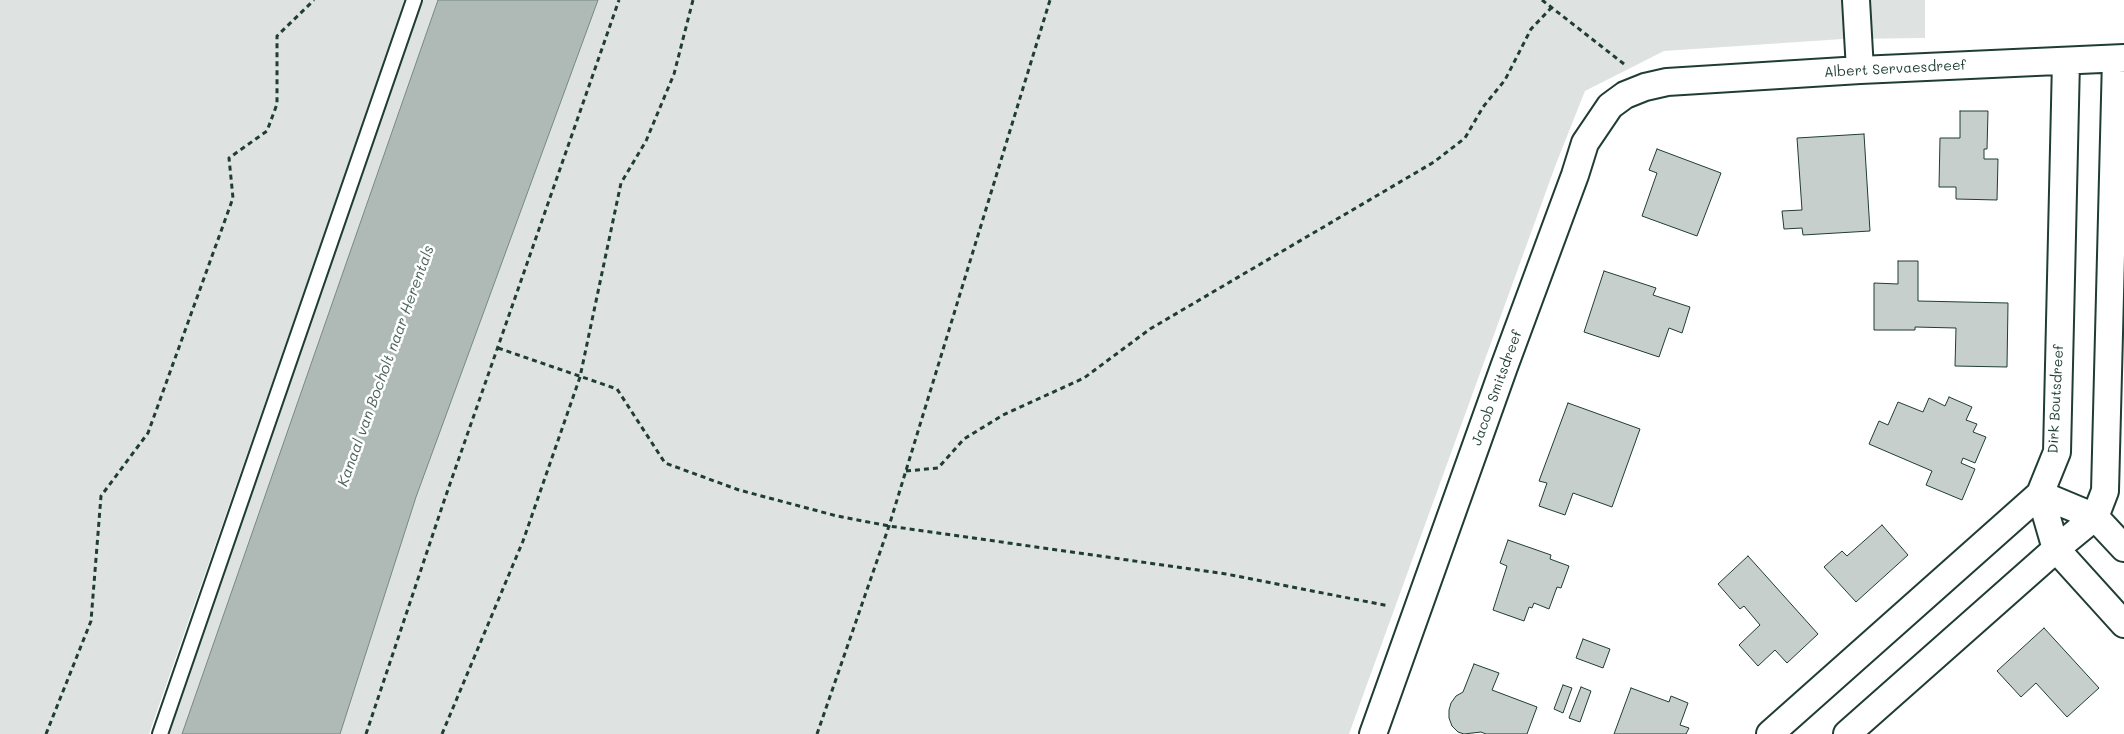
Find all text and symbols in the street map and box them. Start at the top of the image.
street label: Albert Servaesdreef [1824,57,1966,81]
water label: Kanaal van Bocholt naar Herentals [334,243,438,489]
street label: Jacob Smitsdreef [1468,328,1526,448]
street label: Dirk Boutsdreef [2045,344,2067,454]

